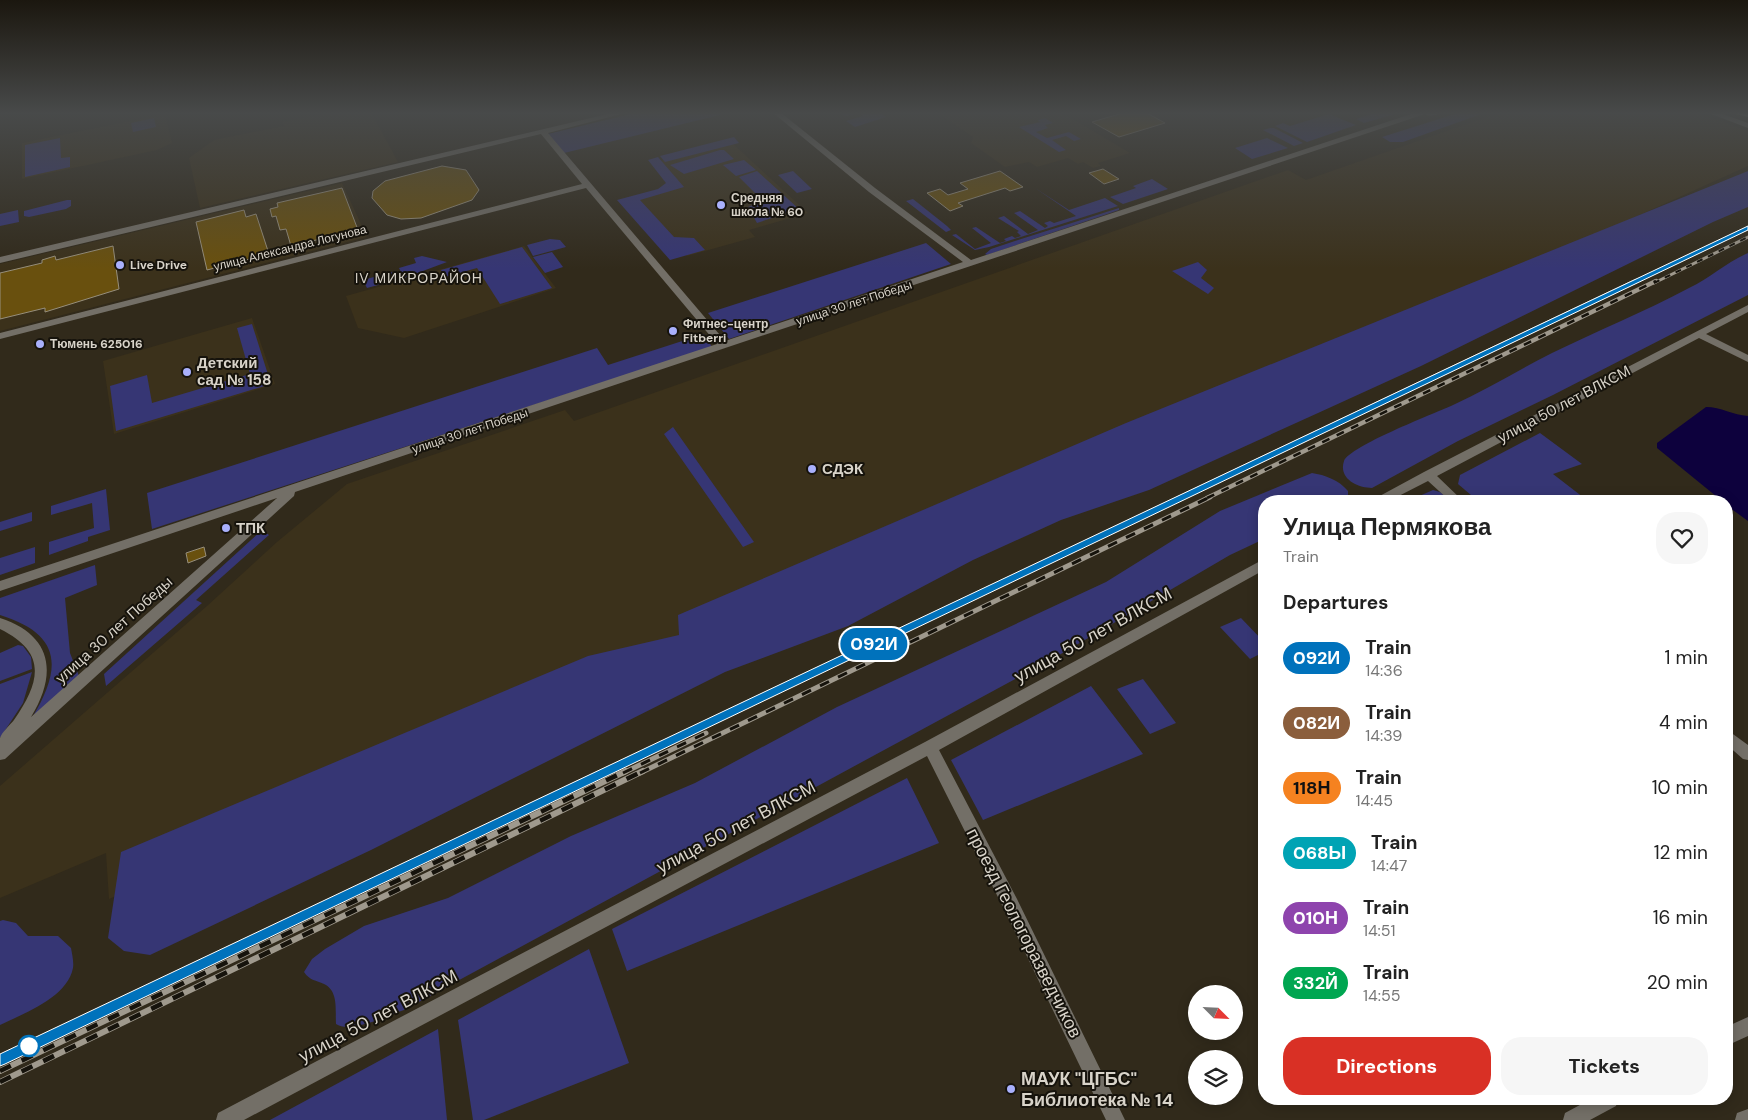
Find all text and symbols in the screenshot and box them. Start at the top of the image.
place label: Средняя школа № 60 [731,190,803,220]
marker: Средняя школа № 60 [715,199,727,211]
street label: улица Александра Логунова [212,221,369,275]
place label: Live Drive [130,257,187,273]
marker: Live Drive [114,259,126,271]
district label: IV МИКРОРАЙОН [355,269,483,287]
street label: улица 30 лет Победы [794,277,914,329]
place label: Фитнес-центр Fitberri [683,316,768,346]
marker: Фитнес-центр Fitberri [667,325,679,337]
place label: Тюмень 625016 [50,336,143,352]
marker: Тюмень 625016 [34,338,46,350]
place label: Детский сад № 158 [197,353,271,390]
street label: улица 50 лет ВЛКСМ [1494,361,1634,447]
marker: Детский сад № 158 [181,366,193,378]
street label: улица 30 лет Победы [410,405,530,457]
place label: СДЭК [822,459,864,479]
marker: СДЭК [806,463,818,475]
text: Улица Пермякова [1283,511,1491,542]
button: heart [1656,512,1708,564]
place label: ТПК [236,518,266,538]
marker: ТПК [220,522,232,534]
text: Train [1283,546,1319,567]
street label: улица 30 лет Победы [51,572,177,688]
street label: улица 50 лет ВЛКСМ [1010,582,1176,688]
text: Departures [1283,590,1388,615]
line badge: 092И [839,628,909,660]
text: 092И [850,632,898,656]
text: Train [1365,635,1412,660]
text: 1 min [1665,645,1708,670]
text: 092И [1293,646,1340,670]
text: 14:36 [1365,660,1403,681]
text: Train [1365,700,1412,725]
text: 4 min [1659,710,1708,735]
text: 082И [1293,711,1340,735]
text: 14:39 [1365,725,1402,746]
text: Train [1356,765,1402,790]
street label: улица 50 лет ВЛКСМ [652,775,820,879]
text: 10 min [1652,775,1708,800]
text: 118Н [1293,776,1331,800]
text: 14:45 [1356,790,1393,811]
street label: проезд Геологоразведчиков [961,824,1087,1042]
text: Train [1371,830,1417,855]
text: 12 min [1654,840,1708,865]
text: 068Ы [1293,841,1346,865]
text: 14:47 [1371,855,1407,876]
text: Train [1363,895,1409,920]
text: 16 min [1653,905,1708,930]
text: 010Н [1293,906,1338,930]
text: 14:51 [1363,920,1396,941]
text: Train [1363,960,1409,985]
street label: улица 50 лет ВЛКСМ [294,964,462,1068]
text: 20 min [1647,970,1708,995]
text: 332Й [1293,971,1338,995]
north arrow [1188,985,1242,1040]
map controls [1188,985,1243,1105]
text: 14:55 [1363,985,1401,1006]
unlabelled marker [18,1035,40,1057]
button: Directions [1283,1037,1491,1095]
button: Tickets [1501,1037,1708,1095]
button: layers [1188,1050,1243,1105]
place label: МАУК "ЦГБС" Библиотека № 14 [1021,1067,1174,1112]
marker: МАУК "ЦГБС" Библиотека № 14 [1005,1083,1017,1095]

